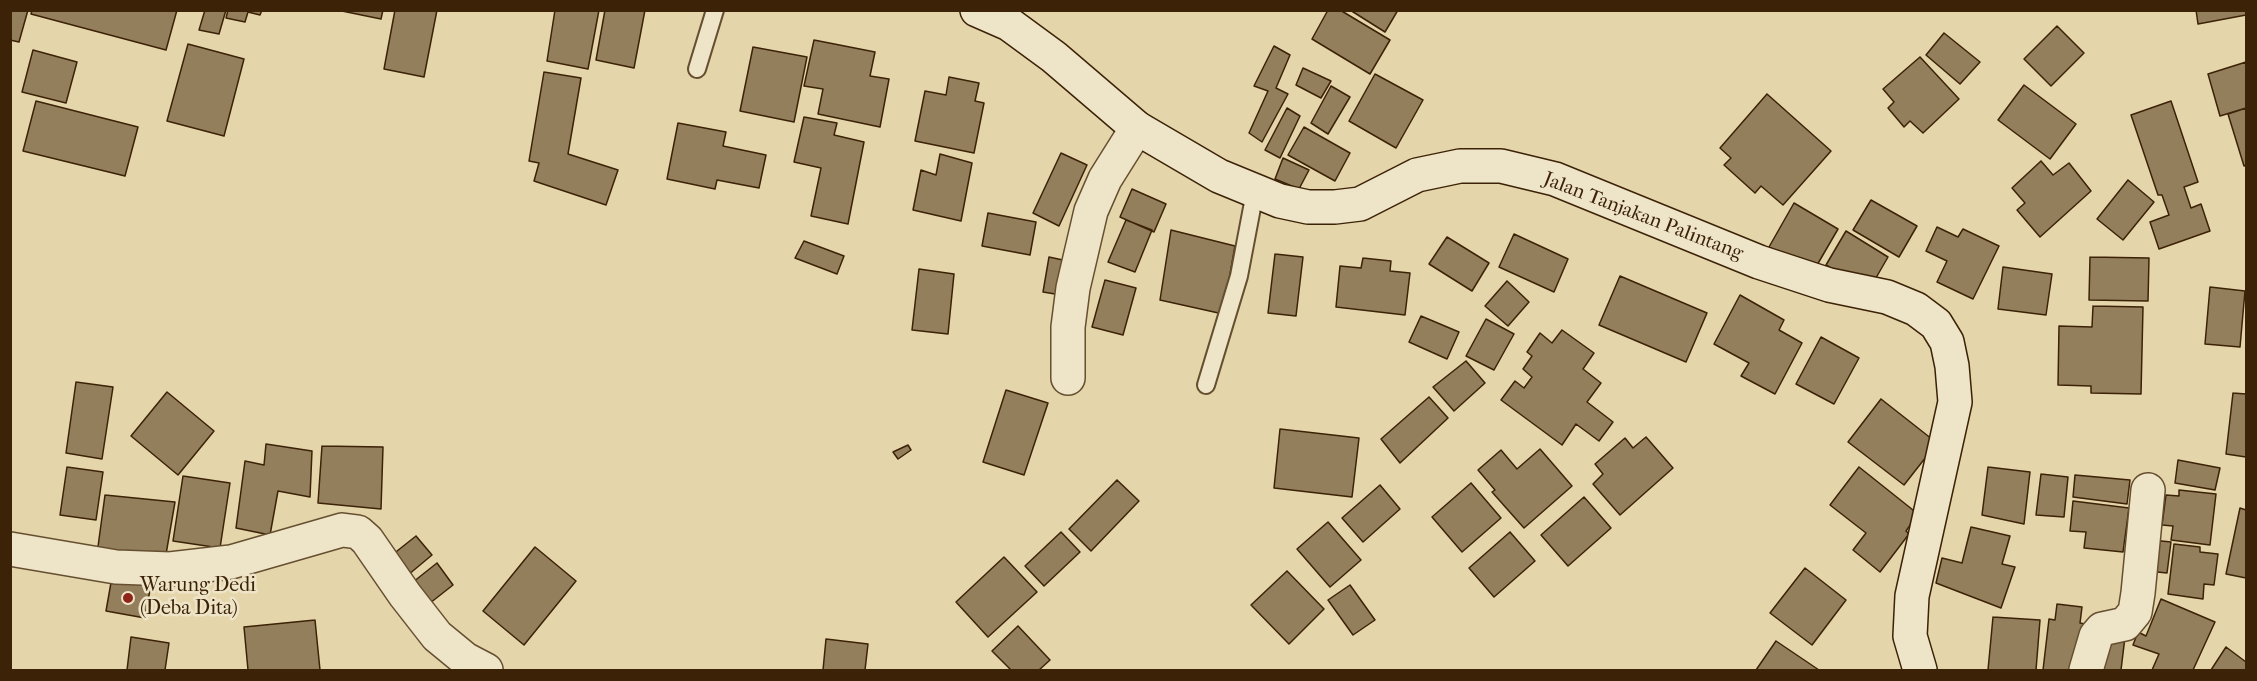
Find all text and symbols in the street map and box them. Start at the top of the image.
street label: Jalan Tanjakan Palintang [1540,168,1746,266]
place label: Warung Dedi (Deba Dita) [140,574,256,621]
marker: Warung Dedi (Deba Dita) [121,591,135,605]

